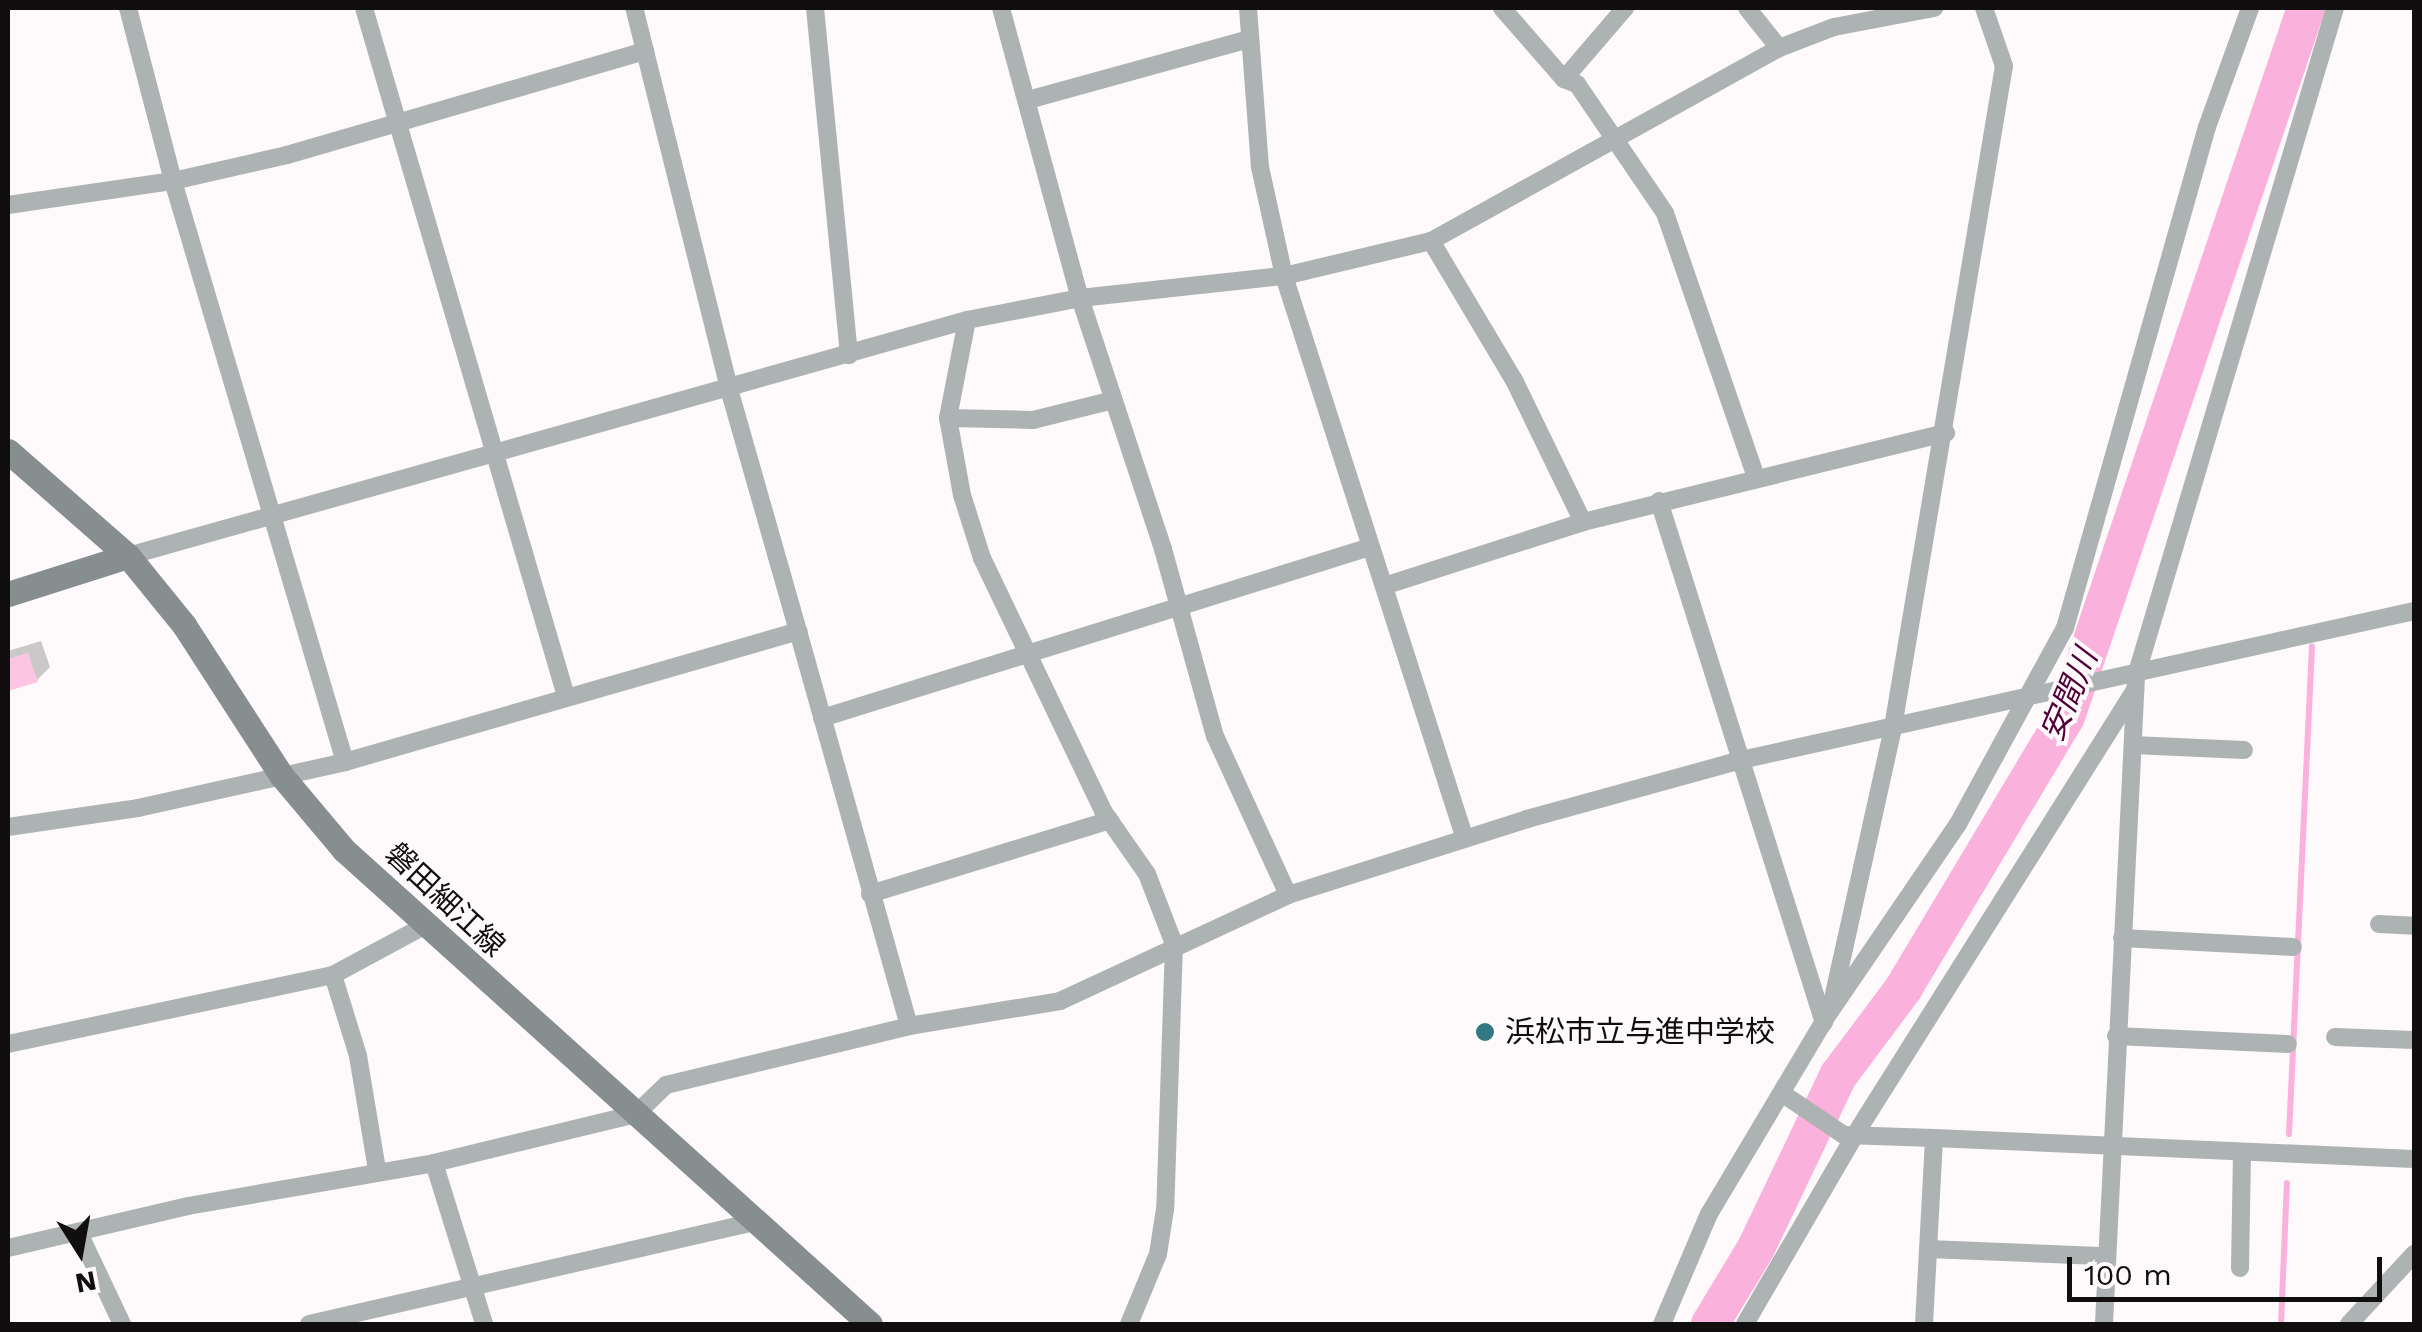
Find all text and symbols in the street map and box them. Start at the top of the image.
water label: 安間川 [2033,643,2105,747]
street label: 磐田細江線 [378,836,512,964]
place label: 浜松市立与進中学校 [1505,1014,1775,1050]
marker: 浜松市立与進中学校 [1474,1021,1496,1043]
north arrow [30,1202,130,1302]
scale bar [2072,1237,2387,1299]
text: 100 m [2084,1257,2172,1292]
text: N [72,1264,99,1300]

